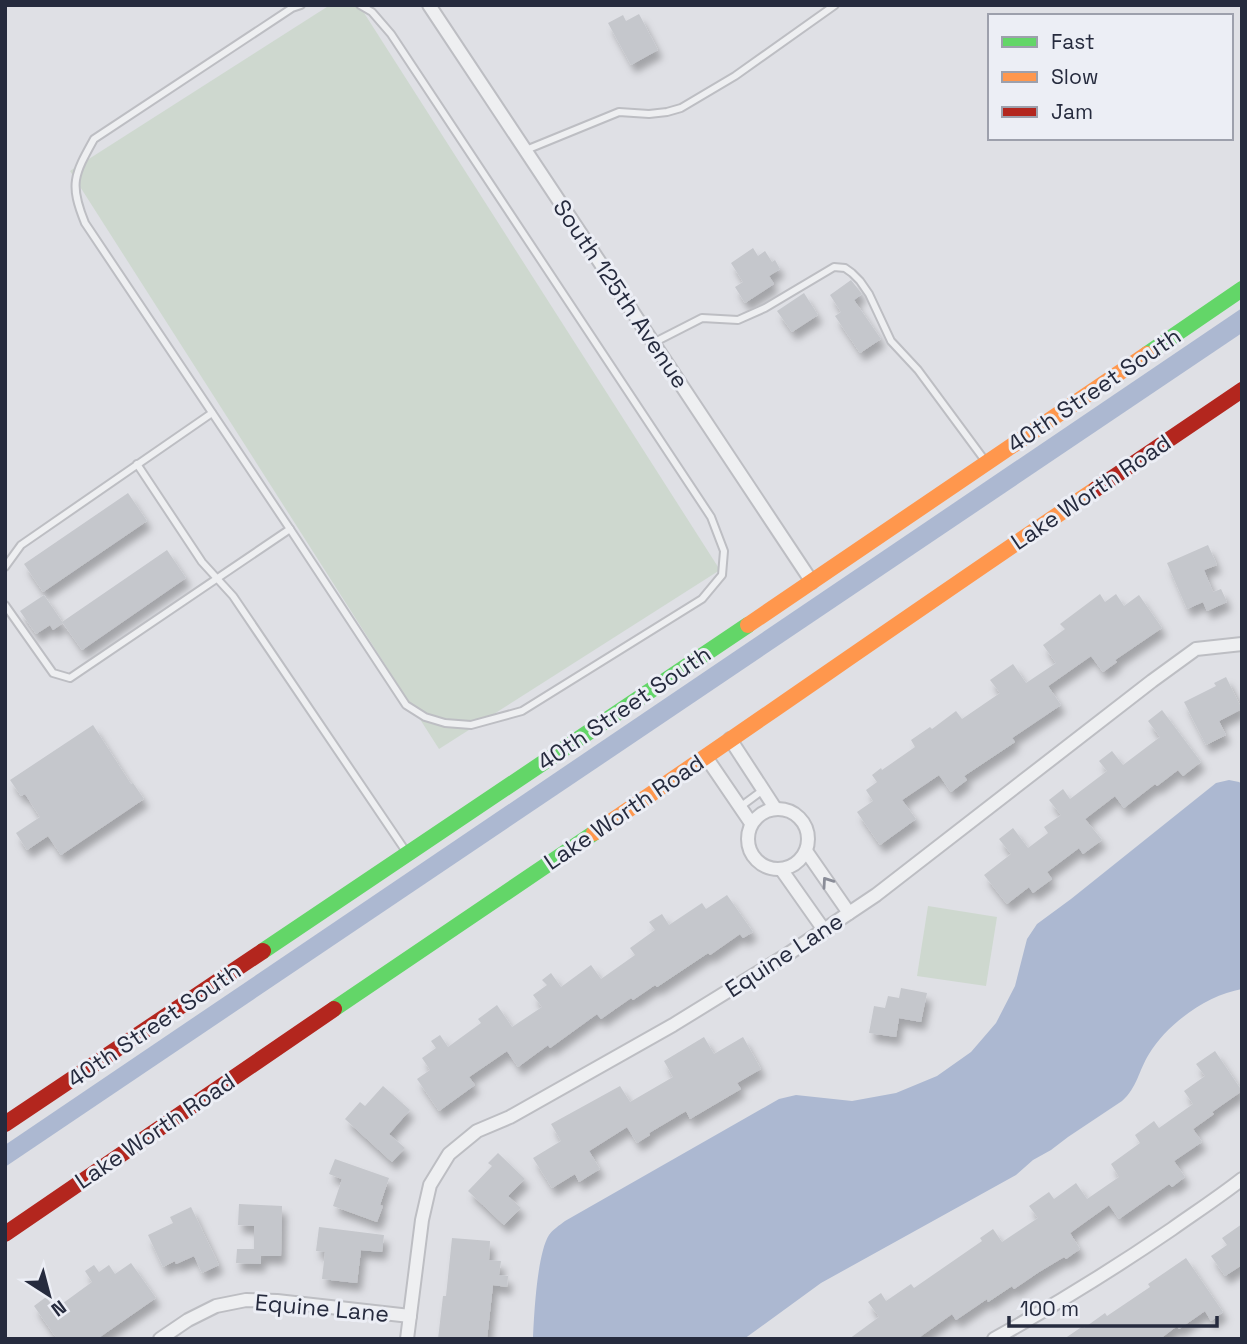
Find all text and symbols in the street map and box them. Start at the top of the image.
legend [988,14,1233,140]
text: Fast [1051,28,1095,55]
text: Slow [1051,63,1099,90]
text: Jam [1051,98,1093,125]
street label: South 125th Avenue [547,194,695,394]
street label: 40th Street South [1001,321,1187,459]
street label: Lake Worth Road [1005,427,1177,557]
street label: 40th Street South [531,639,717,777]
street label: Lake Worth Road [538,747,710,877]
one-way arrow [823,877,835,890]
street label: Equine Lane [719,906,849,1004]
street label: 40th Street South [61,956,247,1094]
street label: Lake Worth Road [69,1066,241,1196]
north arrow [14,1260,84,1330]
scale bar [1009,1284,1217,1328]
street label: Equine Lane [254,1287,390,1329]
text: N [46,1294,71,1322]
text: 100 m [1020,1295,1079,1322]

